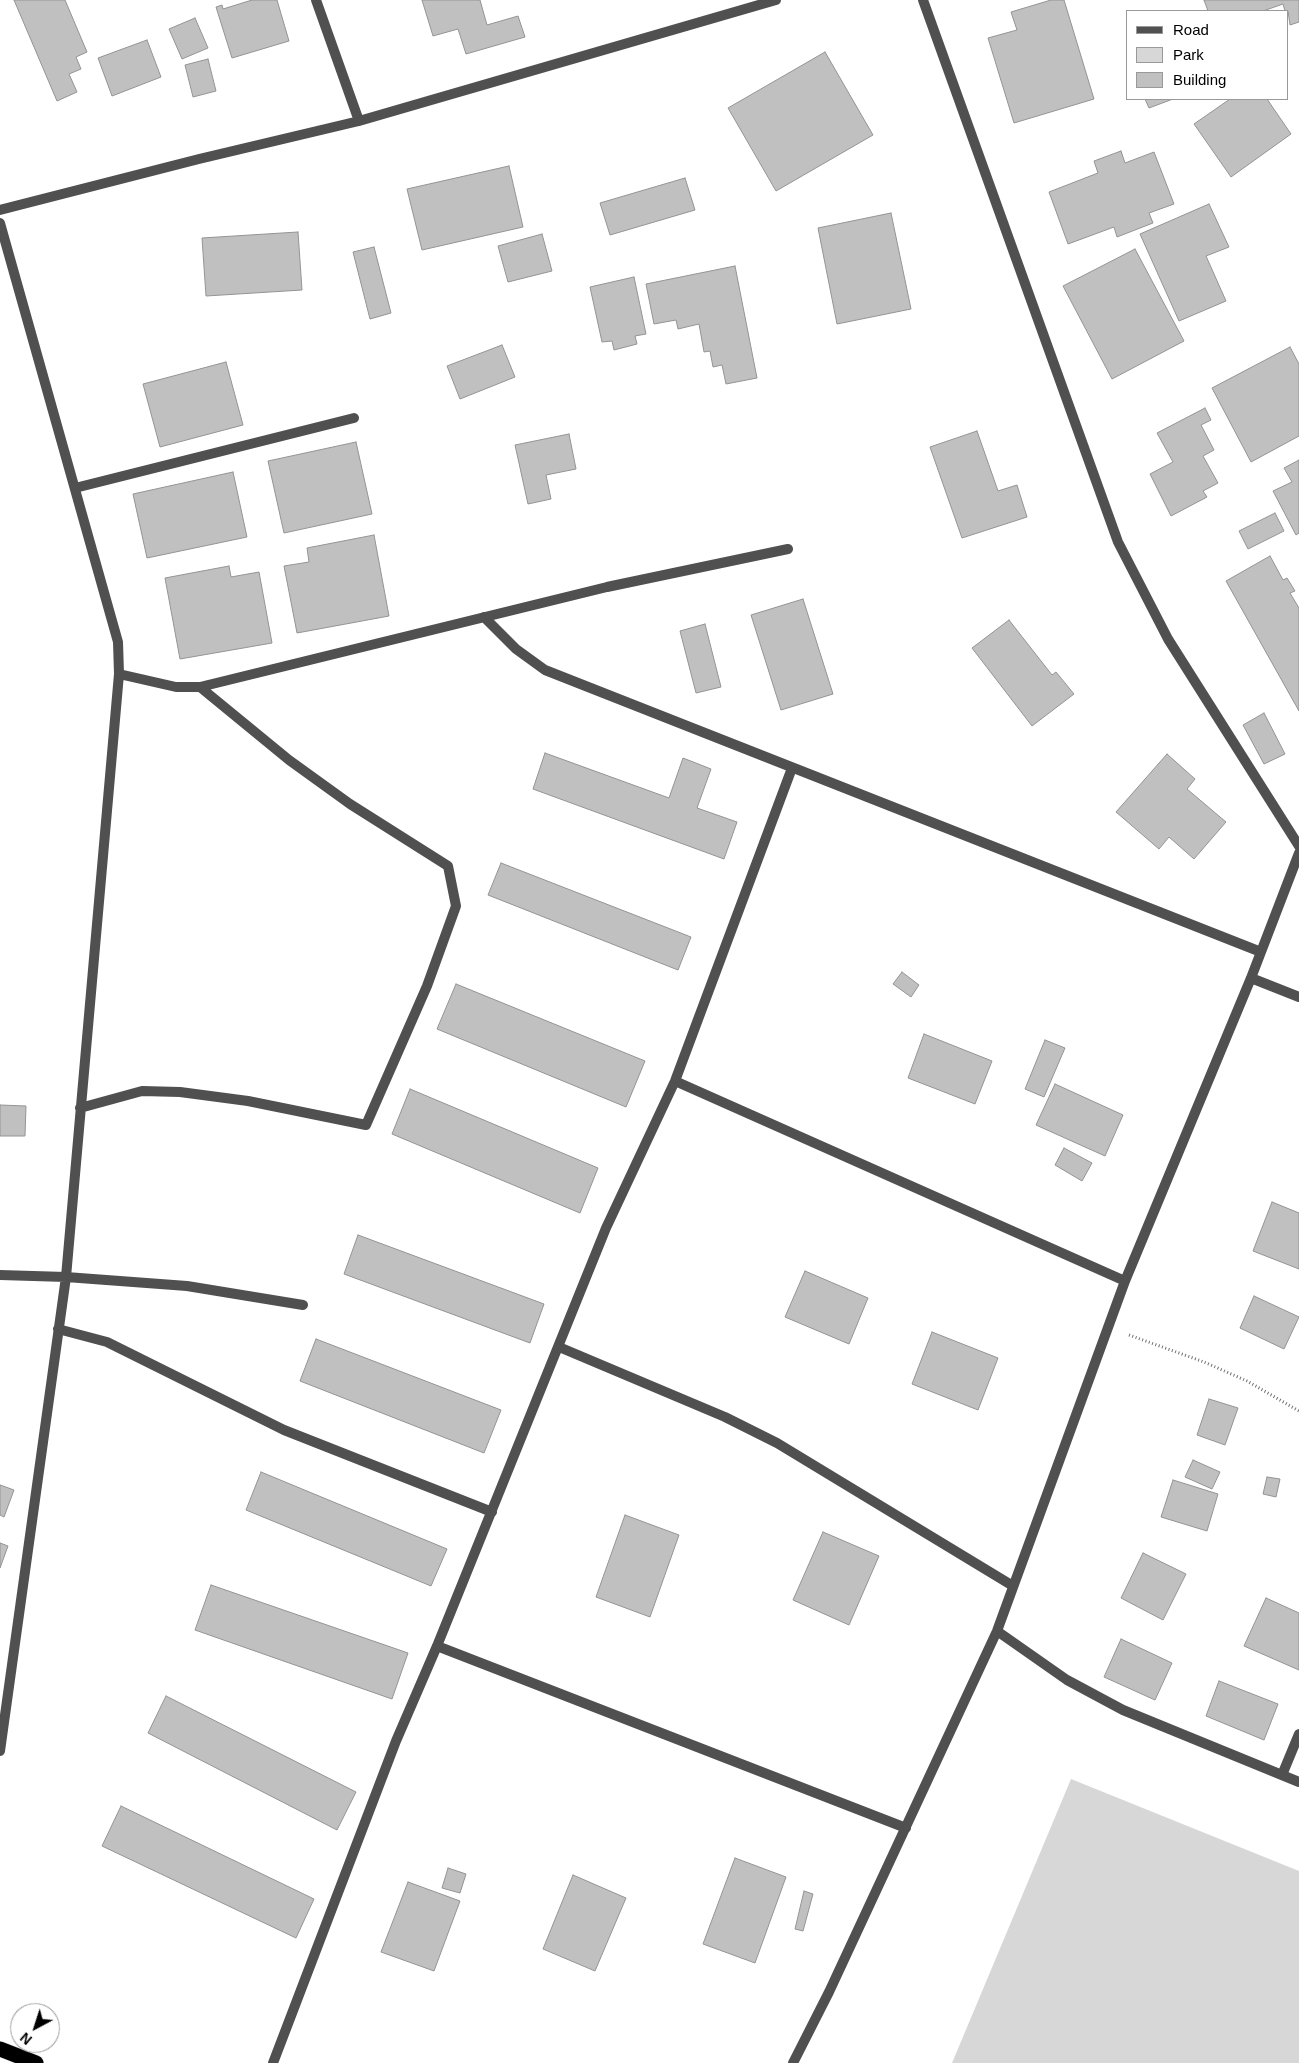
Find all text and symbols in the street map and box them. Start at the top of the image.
legend [1126,10,1289,100]
text: Road [1173,21,1209,38]
text: Park [1173,46,1204,63]
text: Building [1173,71,1226,88]
north arrow [10,2003,60,2053]
text: N [17,2029,35,2048]

